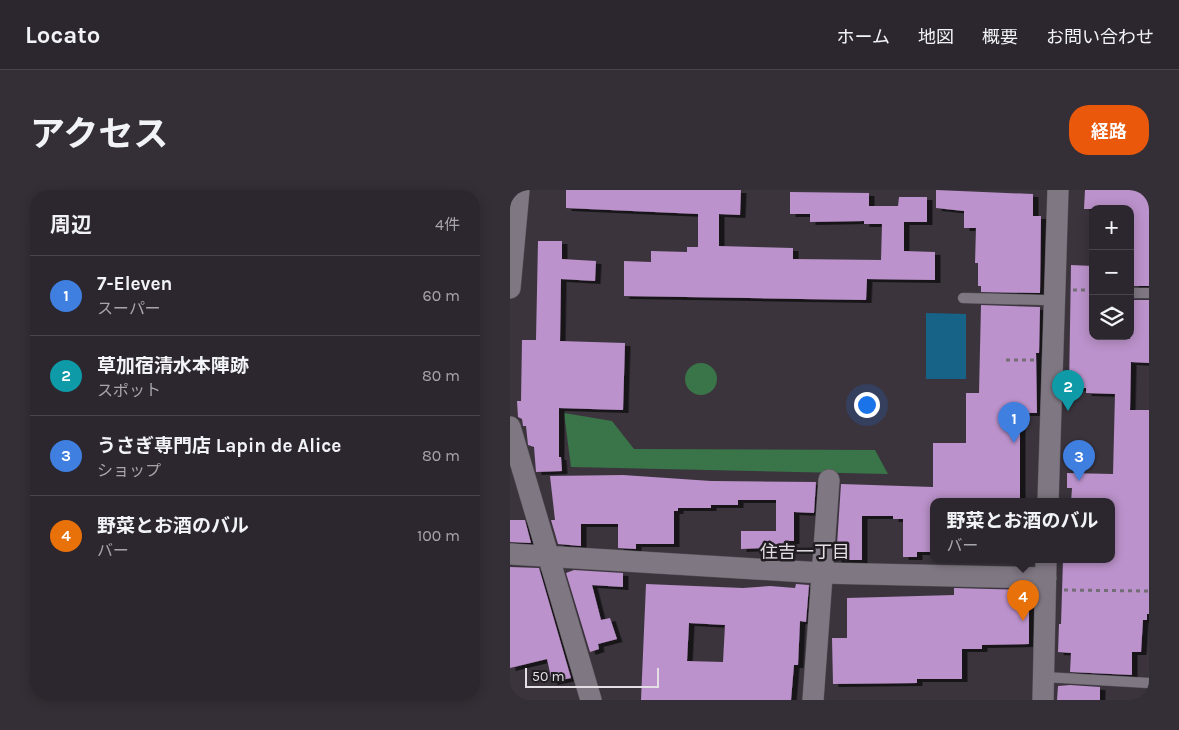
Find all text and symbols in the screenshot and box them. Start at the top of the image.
text: Locato [25,21,100,49]
text: ホーム [837,26,890,48]
text: 地図 [918,26,954,48]
text: 概要 [982,26,1018,48]
text: お問い合わせ [1046,26,1154,48]
button: 経路 [1069,105,1149,155]
text: アクセス [30,114,168,155]
map controls [1089,205,1134,340]
button: + [1089,205,1134,250]
text: 周辺 [50,213,92,237]
text: 4件 [435,215,460,234]
button: − [1089,250,1134,295]
text: 7-Eleven [97,273,172,295]
text: 1 [63,286,69,305]
text: 60 m [423,286,460,305]
button: layers [1089,295,1134,340]
text: スーパー [97,299,161,318]
text: 草加宿清水本陣跡 [97,355,249,377]
text: 2 [61,366,71,385]
text: 80 m [422,366,460,385]
pin: 2 [1052,370,1084,411]
text: スポット [97,381,161,400]
your location [854,392,880,418]
pin: 1 [998,402,1030,443]
text: うさぎ専門店 Lapin de Alice [97,435,341,457]
pin: 3 [1063,440,1095,481]
text: 3 [61,446,71,465]
text: 80 m [422,446,460,465]
text: ショップ [97,461,161,480]
popup [930,498,1115,563]
text: 野菜とお酒のバル [946,510,1099,532]
text: 野菜とお酒のバル [97,515,249,537]
text: 4 [61,526,71,545]
text: 100 m [417,526,460,545]
text: バー [946,536,979,555]
text: バー [97,541,129,560]
district label: 住吉一丁目 [760,541,850,563]
pin: 4 [1007,580,1039,621]
scale bar [525,665,659,688]
text: 50 m [532,668,565,685]

